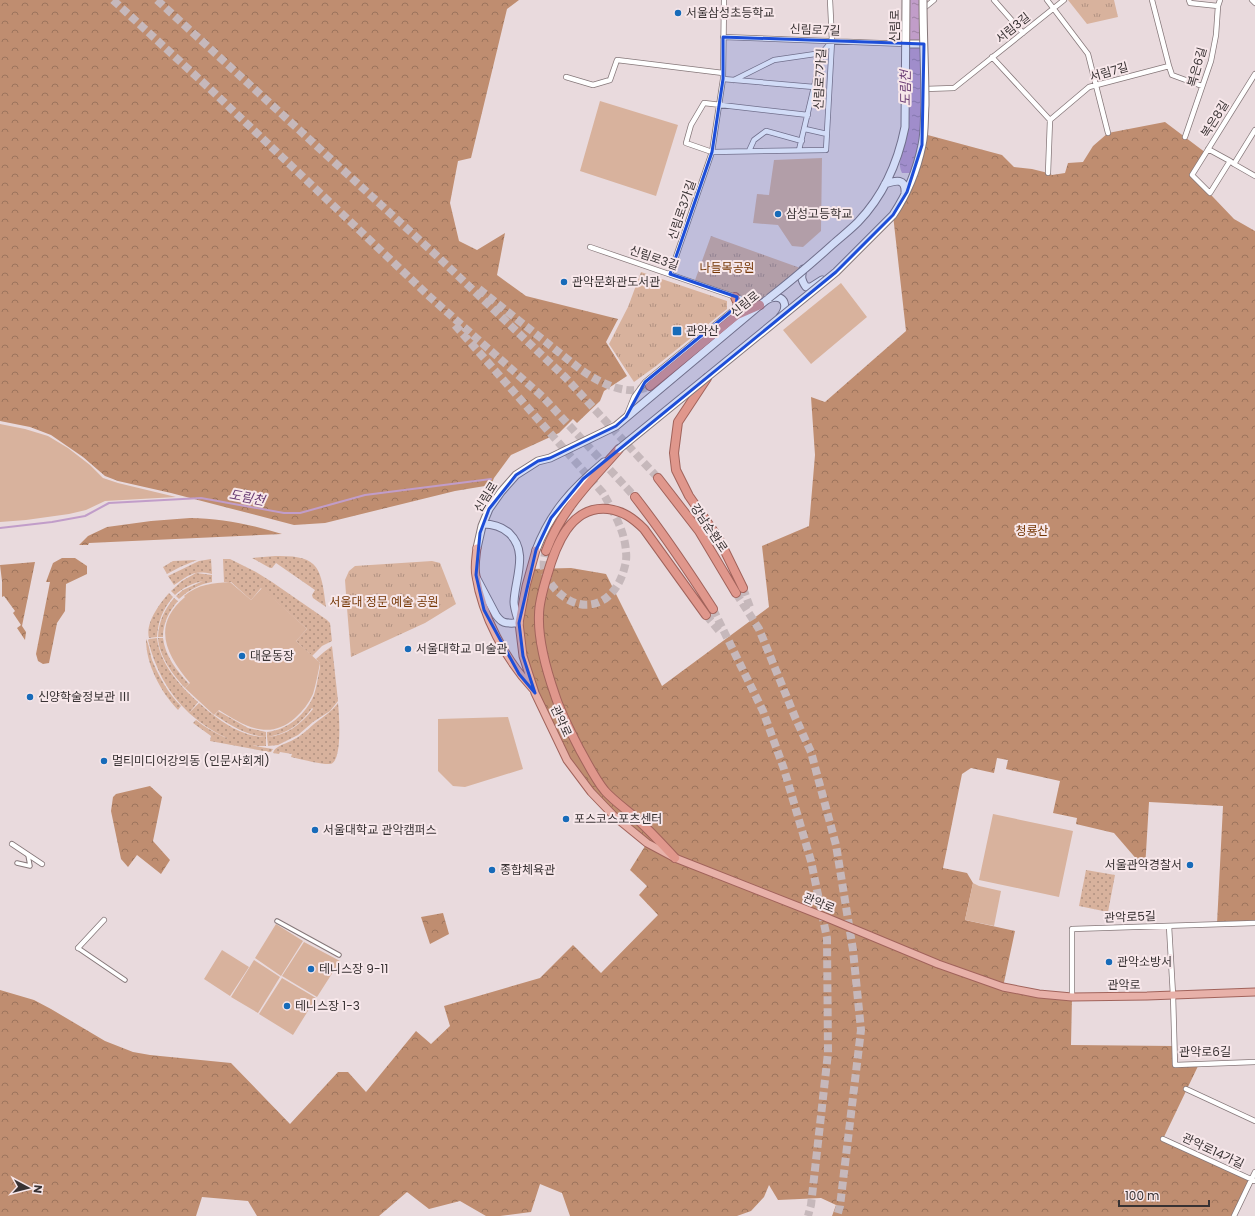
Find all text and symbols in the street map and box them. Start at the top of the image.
place label: 서울삼성초등학교 [686,4,774,21]
marker: 서울삼성초등학교 [673,8,683,18]
street label: 서림3길 [992,8,1034,47]
street label: 신림로 [886,9,903,43]
street label: 신림로7길 [789,20,841,39]
street label: 복은6길 [1183,45,1210,89]
street label: 신림로7가길 [809,48,830,110]
street label: 서림7길 [1087,58,1130,85]
water label: 도림천 [896,69,915,106]
street label: 복은8길 [1197,97,1233,140]
street label: 신림로3가길 [663,178,700,242]
place label: 삼성고등학교 [786,205,852,222]
marker: 삼성고등학교 [773,209,783,219]
street label: 신림로3길 [627,241,681,274]
park label: 나들목공원 [699,259,755,276]
place label: 관악문화관도서관 [572,273,660,290]
marker: 관악문화관도서관 [559,277,569,287]
street label: 신림로 [726,287,763,321]
place label: 관악산 [686,322,719,339]
marker: 관악산 [671,325,683,337]
street label: 신림로 [470,478,502,515]
water label: 도림천 [227,485,267,510]
street label: 강남순환로 [687,500,732,555]
park label: 청룡산 [1015,522,1049,539]
park label: 서울대 정문 예술 공원 [330,593,438,610]
place label: 서울대학교 미술관 [416,640,508,657]
marker: 서울대학교 미술관 [403,644,413,654]
place label: 대운동장 [250,647,294,664]
marker: 대운동장 [237,651,247,661]
place label: 신양학술정보관 Ⅲ [38,688,131,705]
marker: 신양학술정보관 Ⅲ [25,692,35,702]
street label: 관악로 [547,702,576,739]
place label: 멀티미디어강의동 (인문사회계) [112,752,270,769]
marker: 멀티미디어강의동 (인문사회계) [99,756,109,766]
place label: 포스코스포츠센터 [574,810,662,827]
marker: 포스코스포츠센터 [561,814,571,824]
place label: 서울대학교 관악캠퍼스 [323,821,437,838]
marker: 서울대학교 관악캠퍼스 [310,825,320,835]
place label: 서울관악경찰서 [1105,856,1182,873]
marker: 서울관악경찰서 [1185,860,1195,870]
place label: 종합체육관 [500,861,555,878]
marker: 종합체육관 [487,865,497,875]
street label: 관악로 [801,888,838,917]
street label: 관악로5길 [1104,907,1156,926]
place label: 관악소방서 [1117,953,1172,970]
marker: 관악소방서 [1104,957,1114,967]
place label: 테니스장 9-11 [319,960,388,977]
marker: 테니스장 9-11 [306,964,316,974]
street label: 관악로 [1107,976,1141,993]
place label: 테니스장 1-3 [295,997,360,1014]
marker: 테니스장 1-3 [282,1001,292,1011]
street label: 관악로6길 [1179,1043,1231,1060]
street label: 관악로14가길 [1179,1129,1247,1172]
north arrow [8,1168,48,1208]
scale bar [1119,1182,1209,1208]
text: N [29,1184,46,1194]
text: 100 m [1125,1187,1159,1204]

